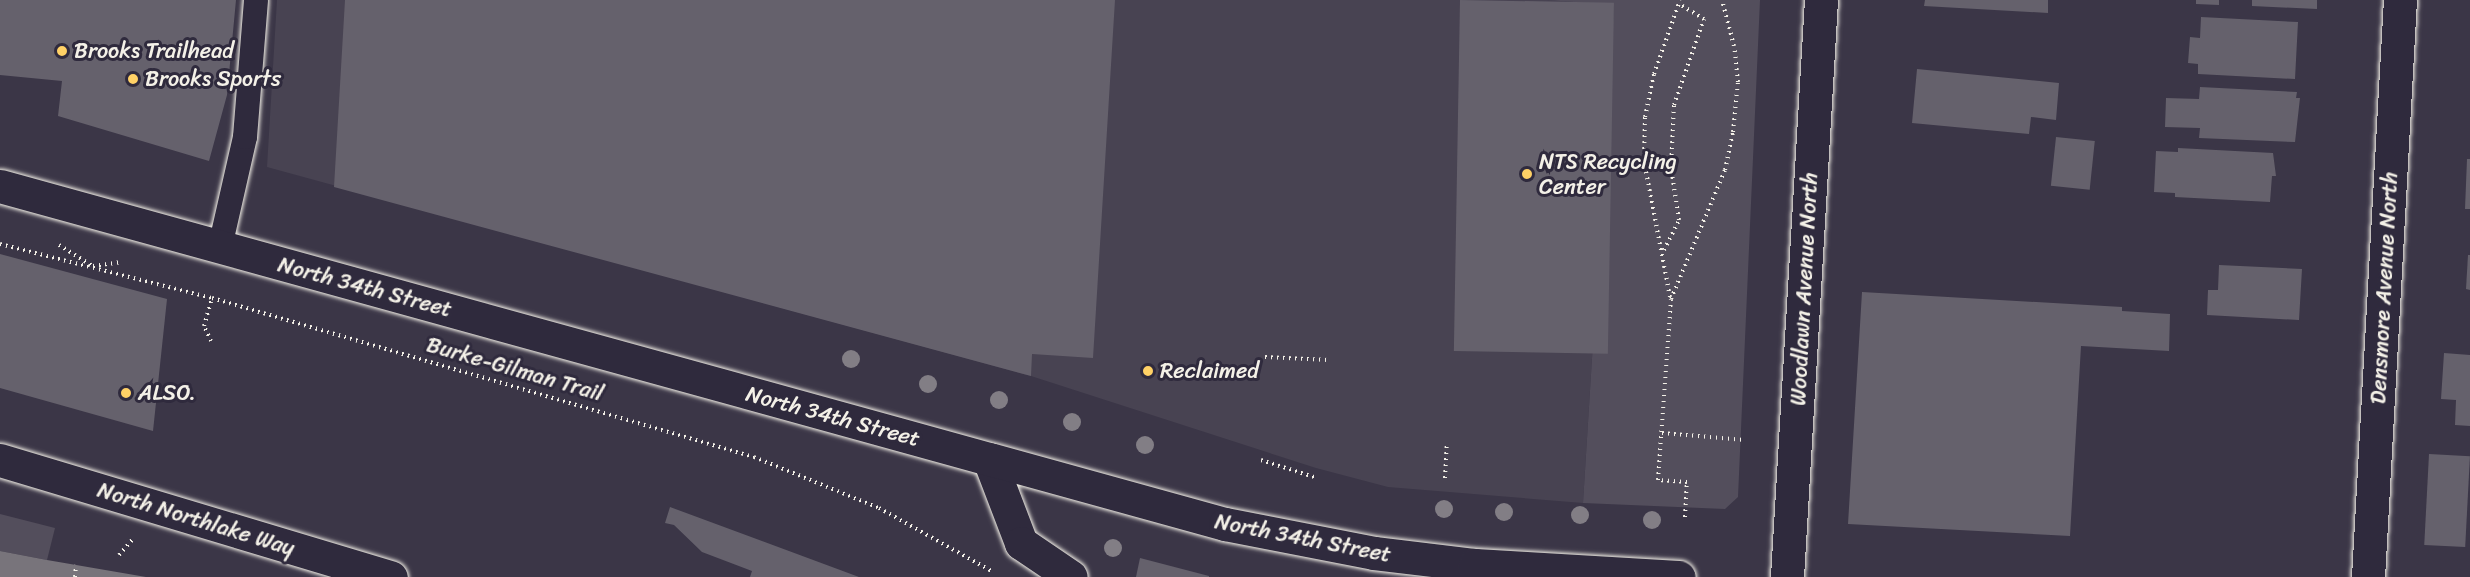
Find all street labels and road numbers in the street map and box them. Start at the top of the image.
street label: Densmore Avenue North [2365,171,2403,405]
street label: Woodlawn Avenue North [1785,172,1823,406]
street label: North 34th Street [275,251,455,323]
street label: Burke-Gilman Trail [424,331,606,407]
street label: North 34th Street [743,380,923,452]
street label: North Northlake Way [95,477,297,561]
street label: North 34th Street [1213,508,1393,568]

